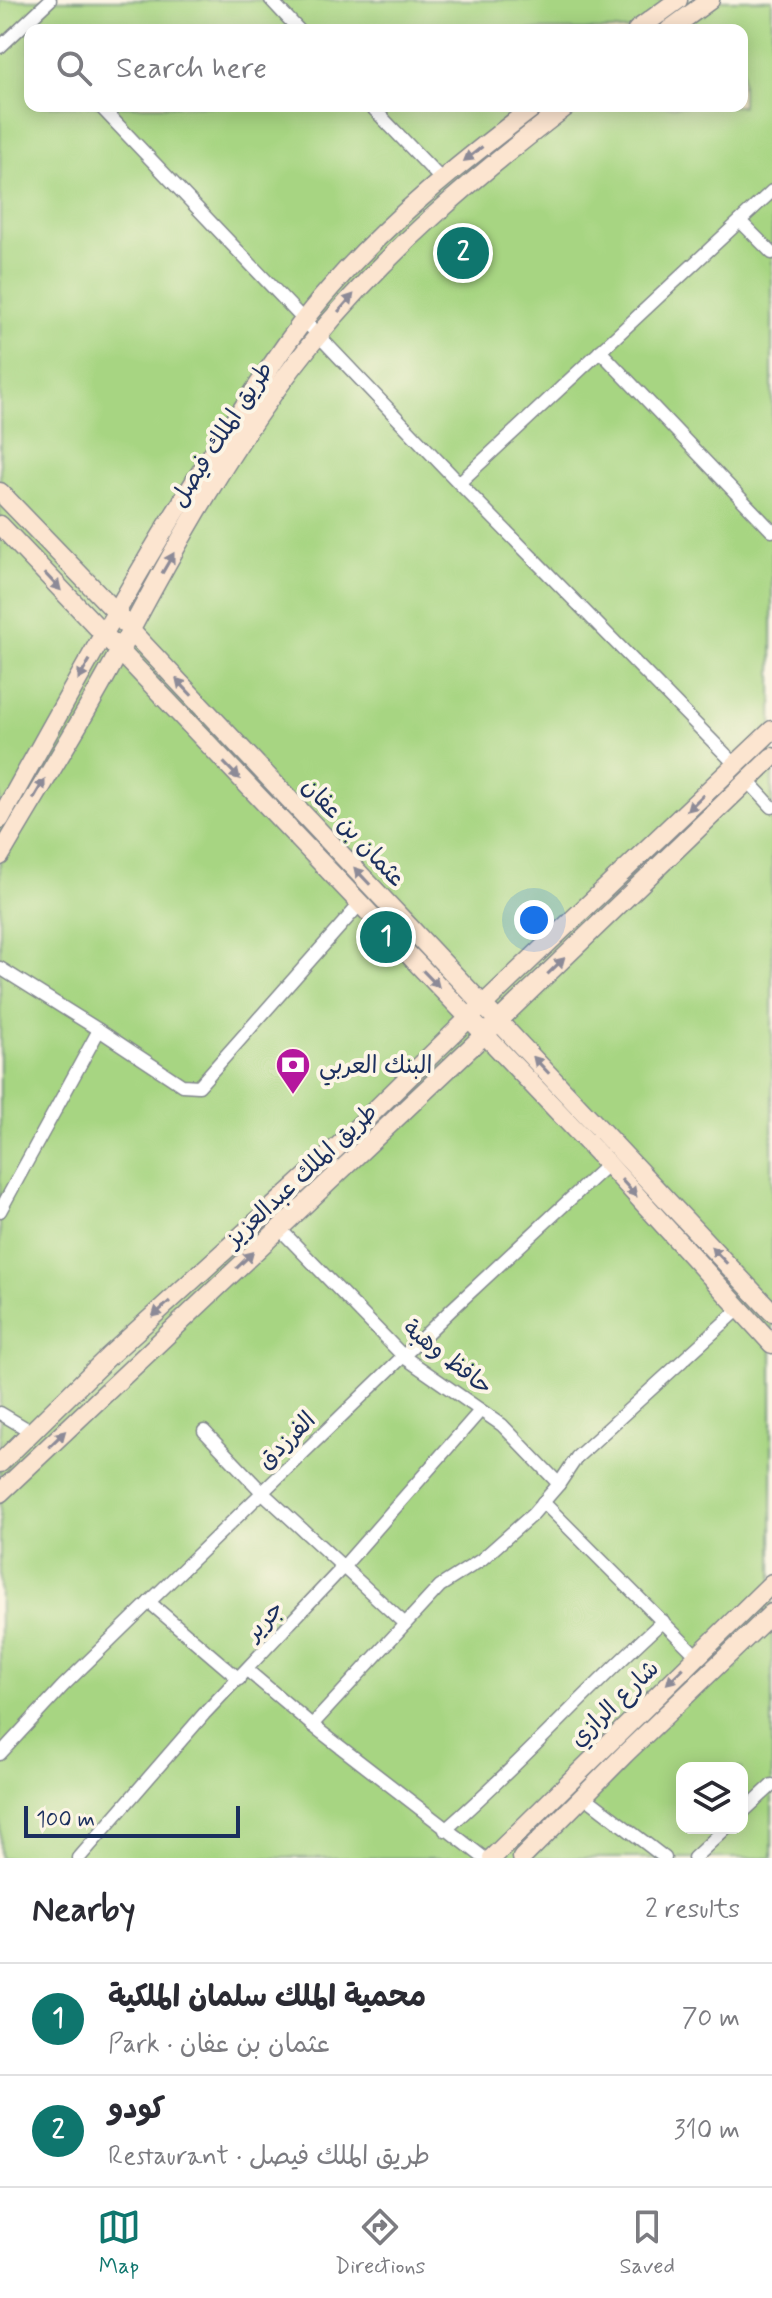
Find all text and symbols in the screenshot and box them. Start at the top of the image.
search box [24,24,748,112]
icon: search [52,46,96,90]
text: Search here [116,49,267,88]
one-way arrow [463,145,483,161]
pin: 2 [437,223,489,283]
one-way arrow [337,294,355,313]
street label: طريق الملك فيصل [164,356,281,513]
one-way arrow [161,552,175,574]
one-way arrow [44,572,62,591]
one-way arrow [77,659,91,682]
one-way arrow [175,678,193,697]
one-way arrow [222,761,241,780]
street label: عثمان بن عفان [294,772,412,894]
one-way arrow [32,778,46,800]
one-way arrow [686,793,705,811]
one-way arrow [354,867,372,886]
your location [514,900,554,940]
pin: 1 [360,907,412,967]
one-way arrow [546,957,565,976]
one-way arrow [422,969,440,988]
bank icon: البنك العربي [274,1046,312,1096]
place label: البنك العربي [319,1051,432,1086]
one-way arrow [532,1056,551,1075]
street label: طريق الملك عبدالعزيز [218,1097,385,1256]
one-way arrow [620,1178,638,1197]
one-way arrow [710,1245,728,1264]
one-way arrow [235,1252,254,1270]
one-way arrow [152,1300,171,1318]
street label: حافظ وهبة [396,1313,498,1403]
street label: الفرزدق [251,1406,323,1477]
one-way arrow [47,1431,66,1449]
street label: جرير [237,1594,291,1649]
street label: شارع الرازي [564,1654,666,1754]
one-way arrow [666,1667,685,1685]
map controls [676,1762,748,1834]
button: layers [676,1762,748,1834]
scale bar [24,1802,240,1838]
text: 100 m [36,1806,95,1834]
text: Nearby [32,1888,136,1933]
text: 2 results [645,1893,740,1927]
text: محمية الملك سلمان الملكية [108,1978,426,2017]
text: 1 [52,2002,64,2036]
text: 70 m [682,2002,740,2036]
text: Park · عثمان بن عفان [108,2028,330,2062]
text: كودو [108,2090,166,2129]
text: 2 [52,2114,64,2148]
text: 310 m [674,2114,740,2148]
text: Restaurant · طريق الملك فيصل [108,2140,430,2174]
tab: Map [97,2205,141,2281]
tab: Directions [335,2205,425,2281]
tab: Saved [619,2205,675,2281]

